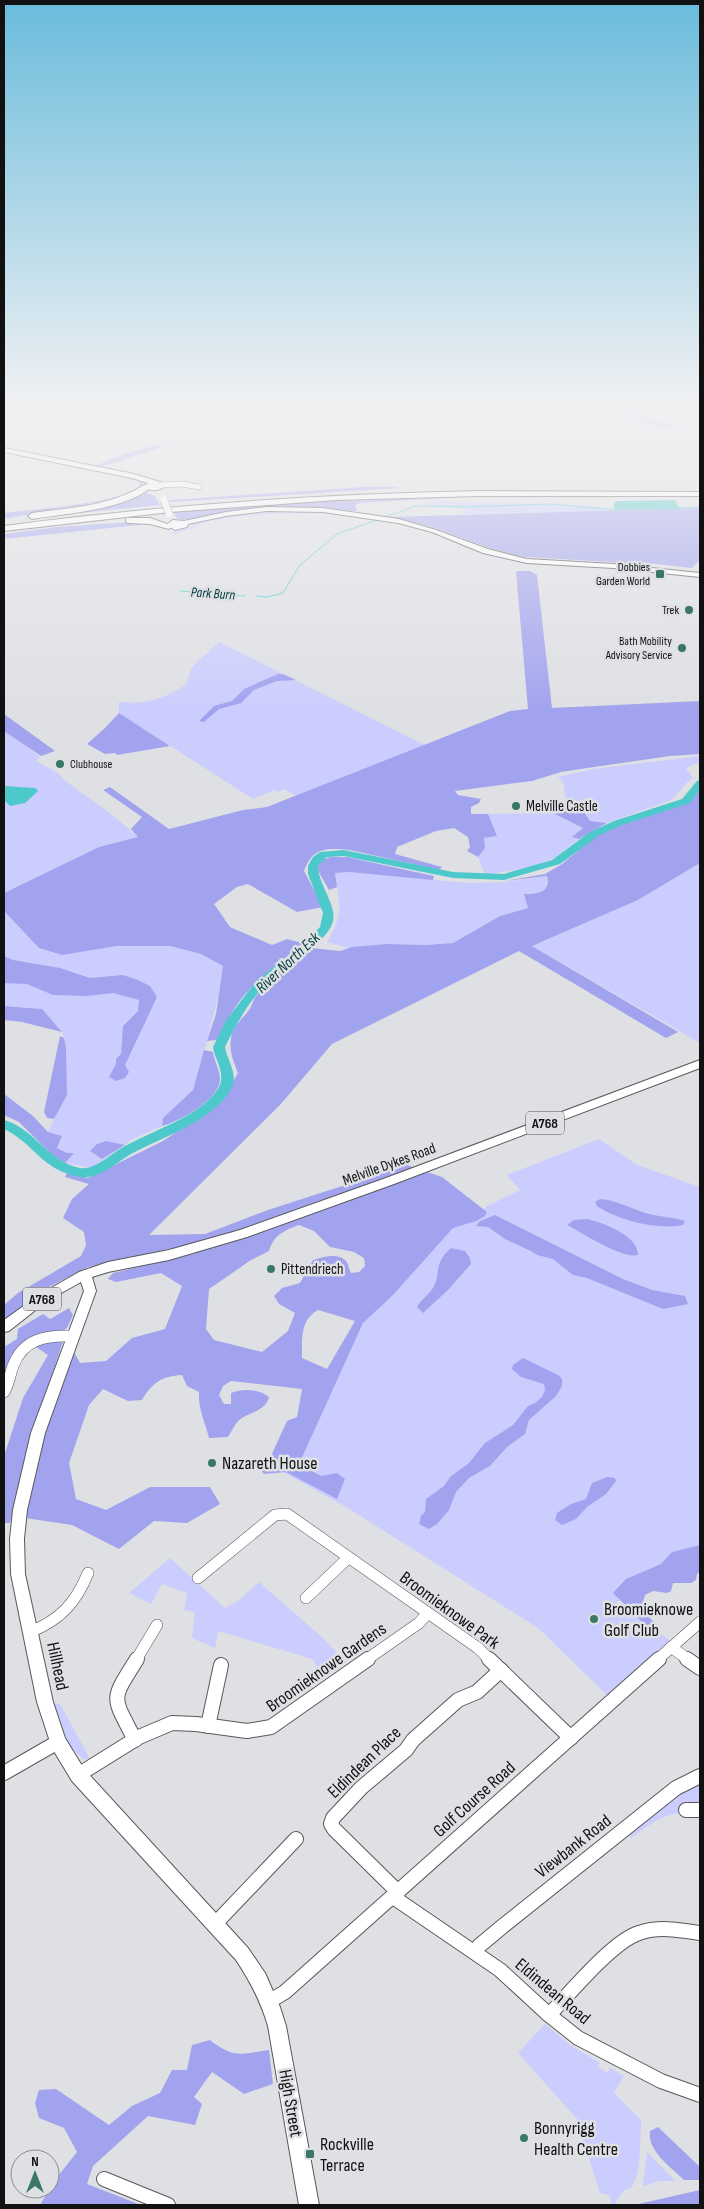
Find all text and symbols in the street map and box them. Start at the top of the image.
place label: Dobbies Garden World [596,560,650,589]
marker: Dobbies Garden World [654,568,666,580]
water label: Park Burn [190,583,236,604]
place label: Trek [662,603,679,618]
marker: Trek [683,604,695,616]
place label: Bath Mobility Advisory Service [605,634,672,663]
marker: Bath Mobility Advisory Service [676,642,688,654]
place label: Clubhouse [70,757,112,772]
marker: Clubhouse [54,758,66,770]
place label: Melville Castle [526,797,598,816]
marker: Melville Castle [510,800,522,812]
water label: River North Esk [252,928,325,998]
road number: A768 [526,1112,564,1134]
street label: Melville Dykes Road [340,1139,438,1190]
place label: Pittendriech [281,1260,343,1279]
marker: Pittendriech [265,1263,277,1275]
road number: A768 [23,1288,61,1310]
place label: Nazareth House [222,1453,317,1474]
marker: Nazareth House [206,1457,218,1469]
street label: Broomieknowe Park [396,1567,504,1654]
place label: Broomieknowe Golf Club [604,1599,693,1641]
marker: Broomieknowe Golf Club [588,1613,600,1625]
street label: Broomieknowe Gardens [262,1618,390,1717]
street label: Hillhead [42,1640,73,1692]
street label: Eldindean Place [323,1722,405,1802]
street label: Golf Course Road [429,1757,520,1842]
street label: Viewbank Road [531,1810,615,1883]
street label: Eldindean Road [511,1954,594,2029]
street label: High Street [274,2068,307,2139]
place label: Bonnyrigg Health Centre [534,2118,618,2160]
marker: Bonnyrigg Health Centre [518,2132,530,2144]
place label: Rockville Terrace [320,2134,374,2176]
marker: Rockville Terrace [304,2148,316,2160]
north arrow [10,2149,60,2199]
text: N [31,2153,39,2170]

